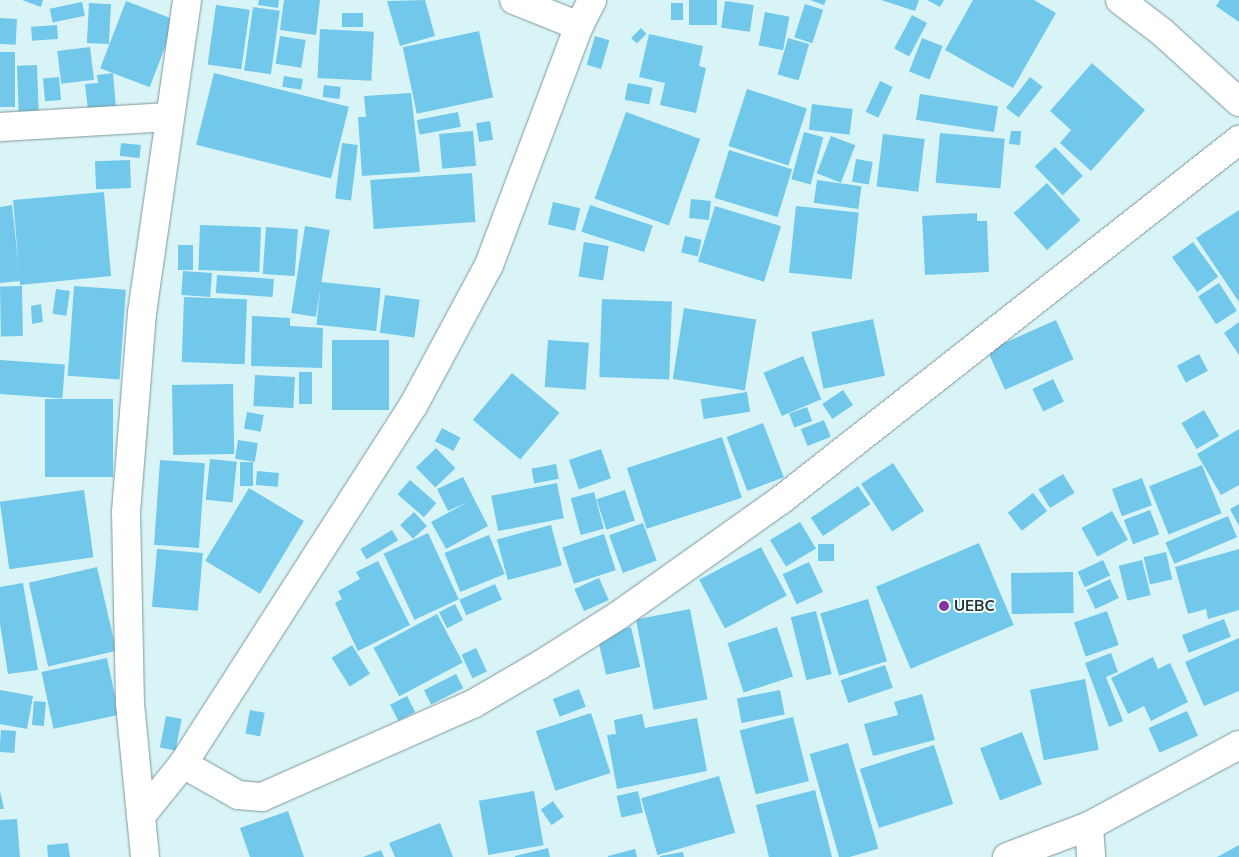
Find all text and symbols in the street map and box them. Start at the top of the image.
place label: UEBC [954,597,995,615]
marker: UEBC [938,600,950,612]

